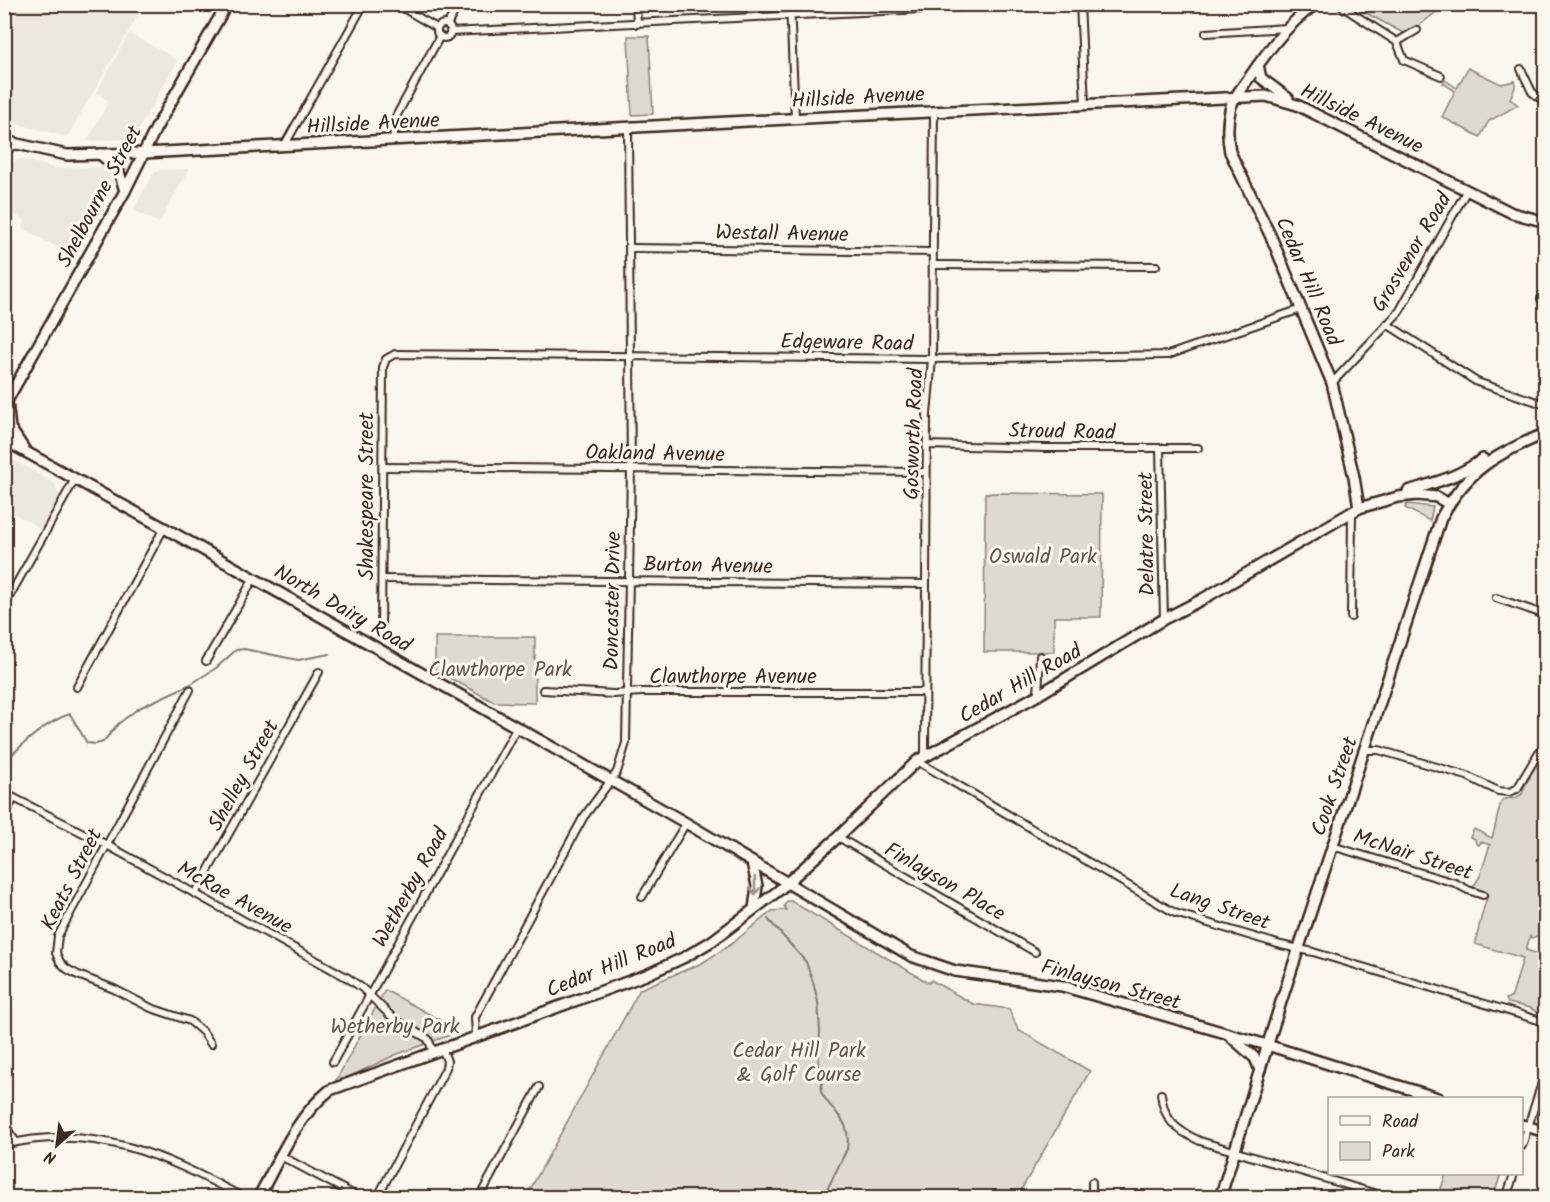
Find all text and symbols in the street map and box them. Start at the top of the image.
street label: Hillside Avenue [1294,75,1429,164]
street label: Hillside Avenue [791,78,926,118]
street label: Hillside Avenue [306,104,441,144]
street label: Shelbourne Street [49,119,152,274]
street label: Grosvenor Road [1363,186,1461,319]
street label: Cedar Hill Road [1266,212,1350,352]
street label: Westall Avenue [715,217,849,252]
street label: Edgeware Road [780,326,914,361]
street label: Gosworth Road [896,367,933,500]
street label: Shakespeare Street [351,411,384,580]
street label: Stroud Road [1008,415,1116,450]
street label: Oakland Avenue [585,437,726,472]
street label: Delatre Street [1130,471,1165,596]
street label: Doncaster Drive [596,531,631,671]
park label: Oswald Park [989,541,1097,574]
street label: Burton Avenue [643,549,774,584]
street label: North Dairy Road [267,556,418,662]
street label: Cedar Hill Road [953,635,1089,733]
park label: Clawthorpe Park [428,654,572,687]
street label: Clawthorpe Avenue [649,661,817,694]
street label: Shelley Street [200,713,289,838]
street label: Cook Street [1303,732,1368,841]
street label: Wetherby Road [365,821,458,954]
street label: McNair Street [1349,821,1477,890]
street label: Keats Street [33,822,113,936]
street label: Finlayson Place [877,834,1012,931]
street label: McRae Avenue [170,853,299,944]
one-way arrow [750,875,761,895]
street label: Lang Street [1165,875,1275,940]
street label: Cedar Hill Road [542,925,682,1007]
street label: Finlayson Street [1037,951,1185,1020]
park label: Wetherby Park [330,1011,460,1044]
park label: Cedar Hill Park & Golf Course [732,1035,866,1092]
legend [1328,1097,1523,1175]
text: Road [1382,1108,1419,1137]
north arrow [27,1115,87,1175]
text: Park [1382,1138,1415,1167]
text: N [40,1144,61,1170]

